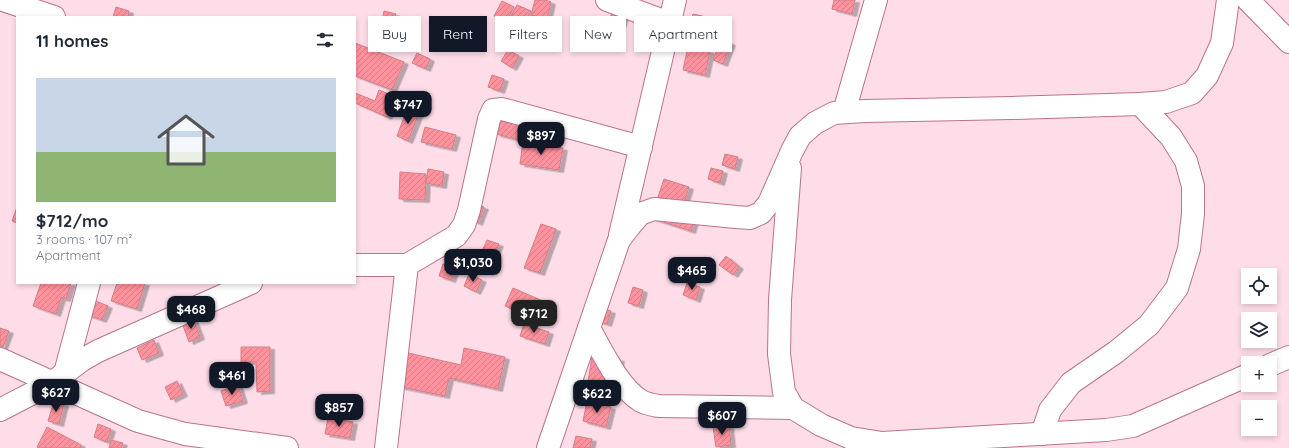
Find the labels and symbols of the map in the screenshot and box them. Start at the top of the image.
pin: $747 [384,91,432,125]
pin: $897 [517,122,565,156]
pin: $1,030 [440,249,506,283]
pin: $465 [668,257,716,291]
pin: $468 [167,296,215,330]
pin: $712 [510,300,558,334]
pin: $461 [208,362,256,396]
pin: $627 [32,379,80,413]
pin: $622 [573,380,621,414]
pin: $857 [315,394,363,428]
pin: $607 [698,402,746,436]

